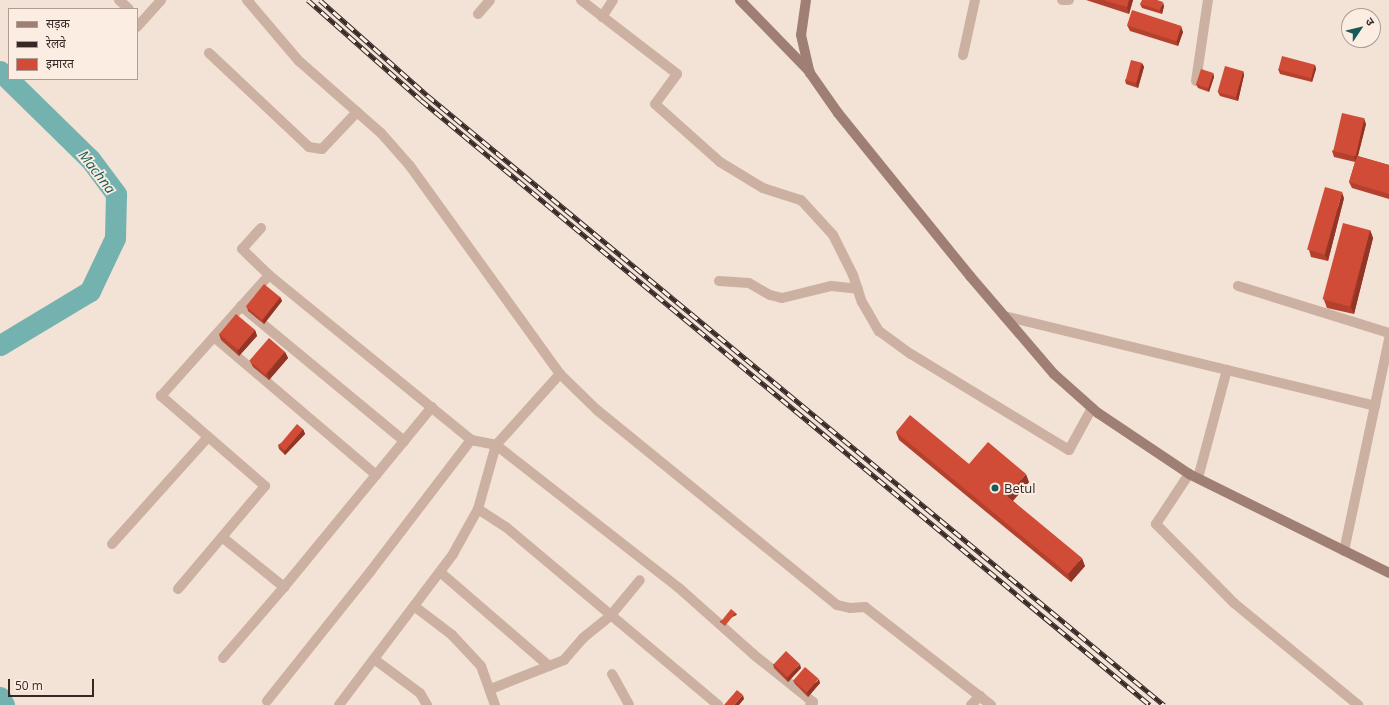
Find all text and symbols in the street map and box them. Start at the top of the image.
legend [8,8,138,80]
north arrow [1341,8,1381,48]
text: उ [1362,14,1378,28]
text: सड़क [46,15,70,32]
text: रेलवे [46,35,66,52]
text: इमारत [46,55,74,72]
water label: Machna [75,147,119,197]
place label: Betul [1004,480,1036,496]
marker: Betul [989,482,1001,494]
scale bar [10,671,96,697]
text: 50 m [15,677,43,694]

